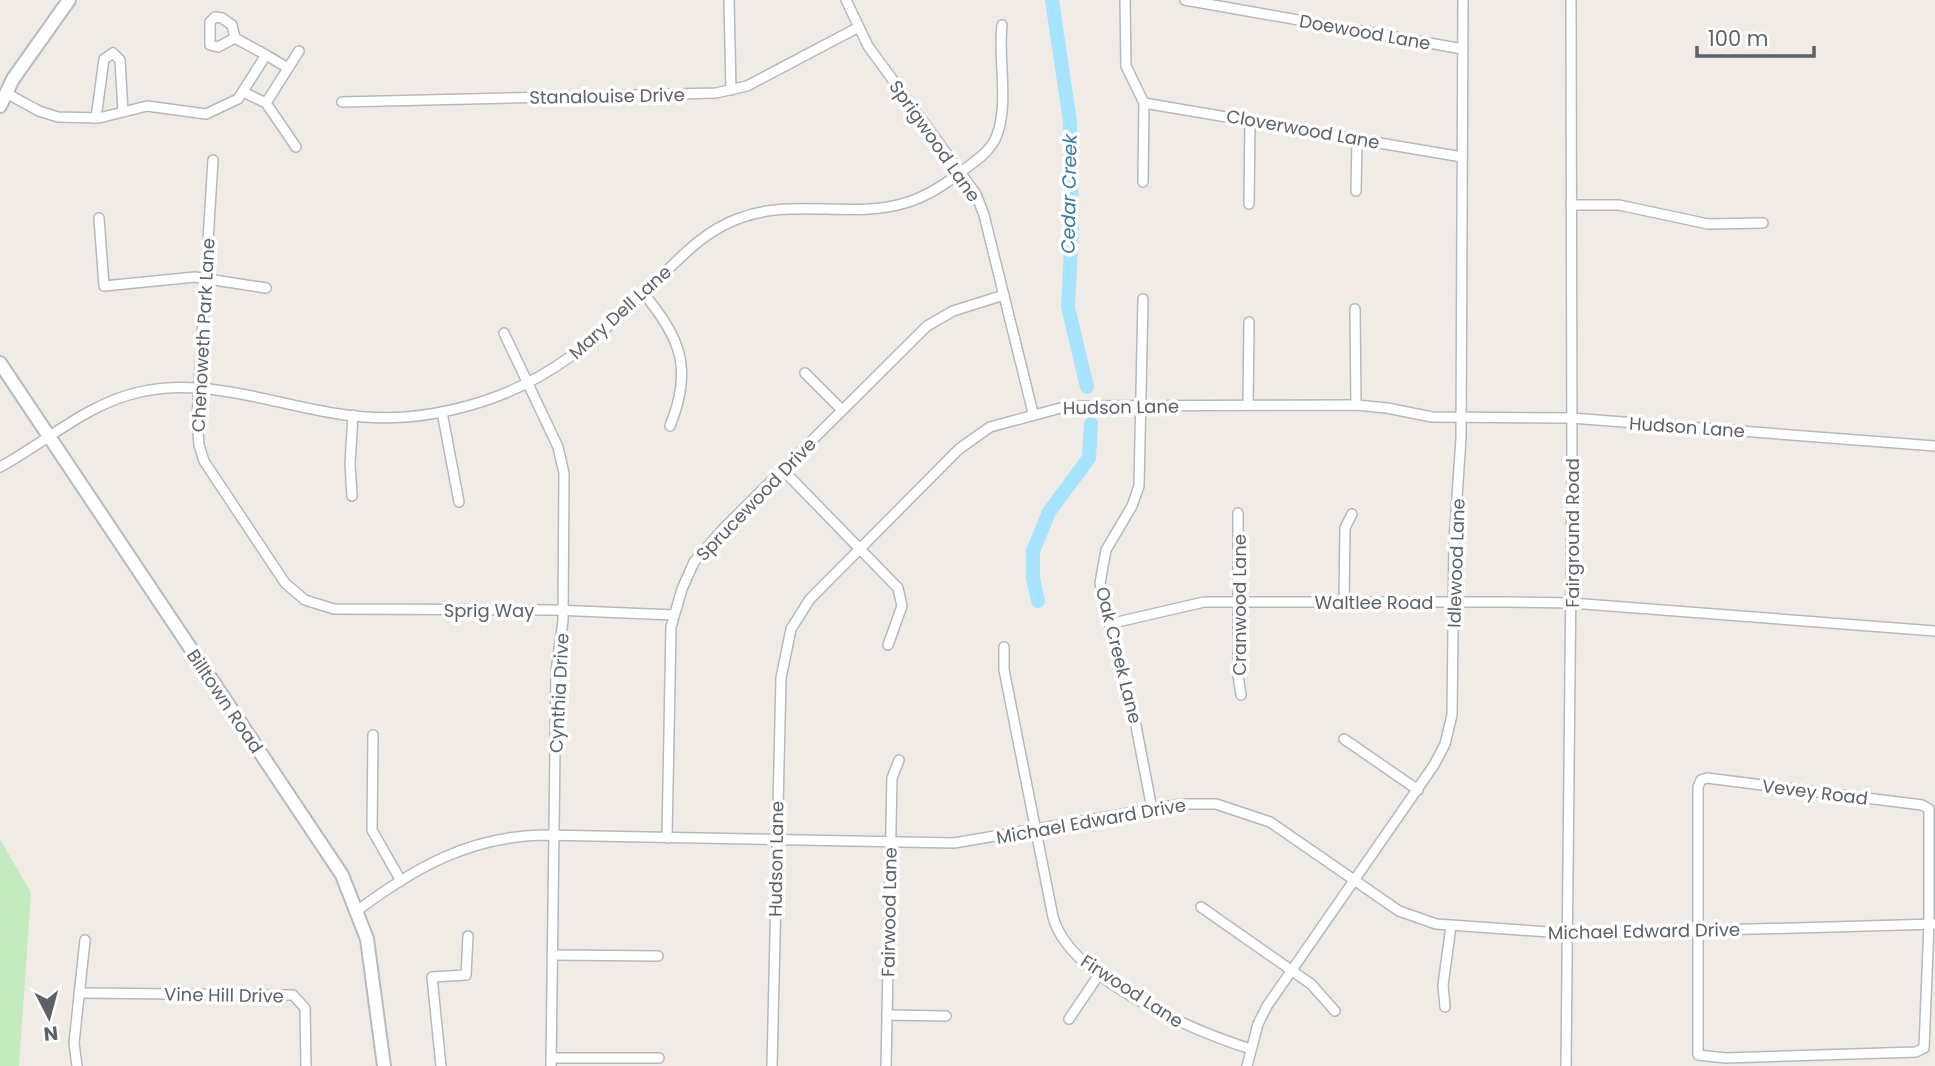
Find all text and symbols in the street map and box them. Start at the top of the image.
street label: Doewood Lane [1297,8,1433,56]
scale bar [1697,14,1814,58]
text: 100 m [1708,24,1768,53]
street label: Sprigwood Lane [884,75,986,207]
street label: Stanalouise Drive [529,82,685,110]
street label: Cloverwood Lane [1224,103,1382,155]
water label: Cedar Creek [1054,133,1084,254]
street label: Chenoweth Park Lane [185,237,221,433]
street label: Mary Dell Lane [564,259,676,365]
street label: Hudson Lane [1063,393,1179,421]
street label: Hudson Lane [1628,410,1746,444]
street label: Sprucewood Drive [690,432,822,566]
street label: Fairground Road [1560,458,1585,608]
street label: Idlewood Lane [1441,498,1471,628]
street label: Cranwood Lane [1227,534,1252,676]
street label: Oak Creek Lane [1090,584,1148,726]
street label: Waltlee Road [1314,590,1434,615]
street label: Sprig Way [444,598,534,623]
street label: Cynthia Drive [543,632,575,754]
street label: Billtown Road [181,644,269,758]
street label: Vevey Road [1761,773,1869,811]
street label: Michael Edward Drive [994,792,1188,850]
street label: Hudson Lane [762,801,790,917]
street label: Fairwood Lane [875,847,903,977]
street label: Michael Edward Drive [1548,917,1740,945]
street label: Firwood Lane [1076,948,1188,1034]
street label: Vine Hill Drive [164,981,284,1009]
north arrow [14,982,84,1052]
text: N [42,1019,59,1048]

